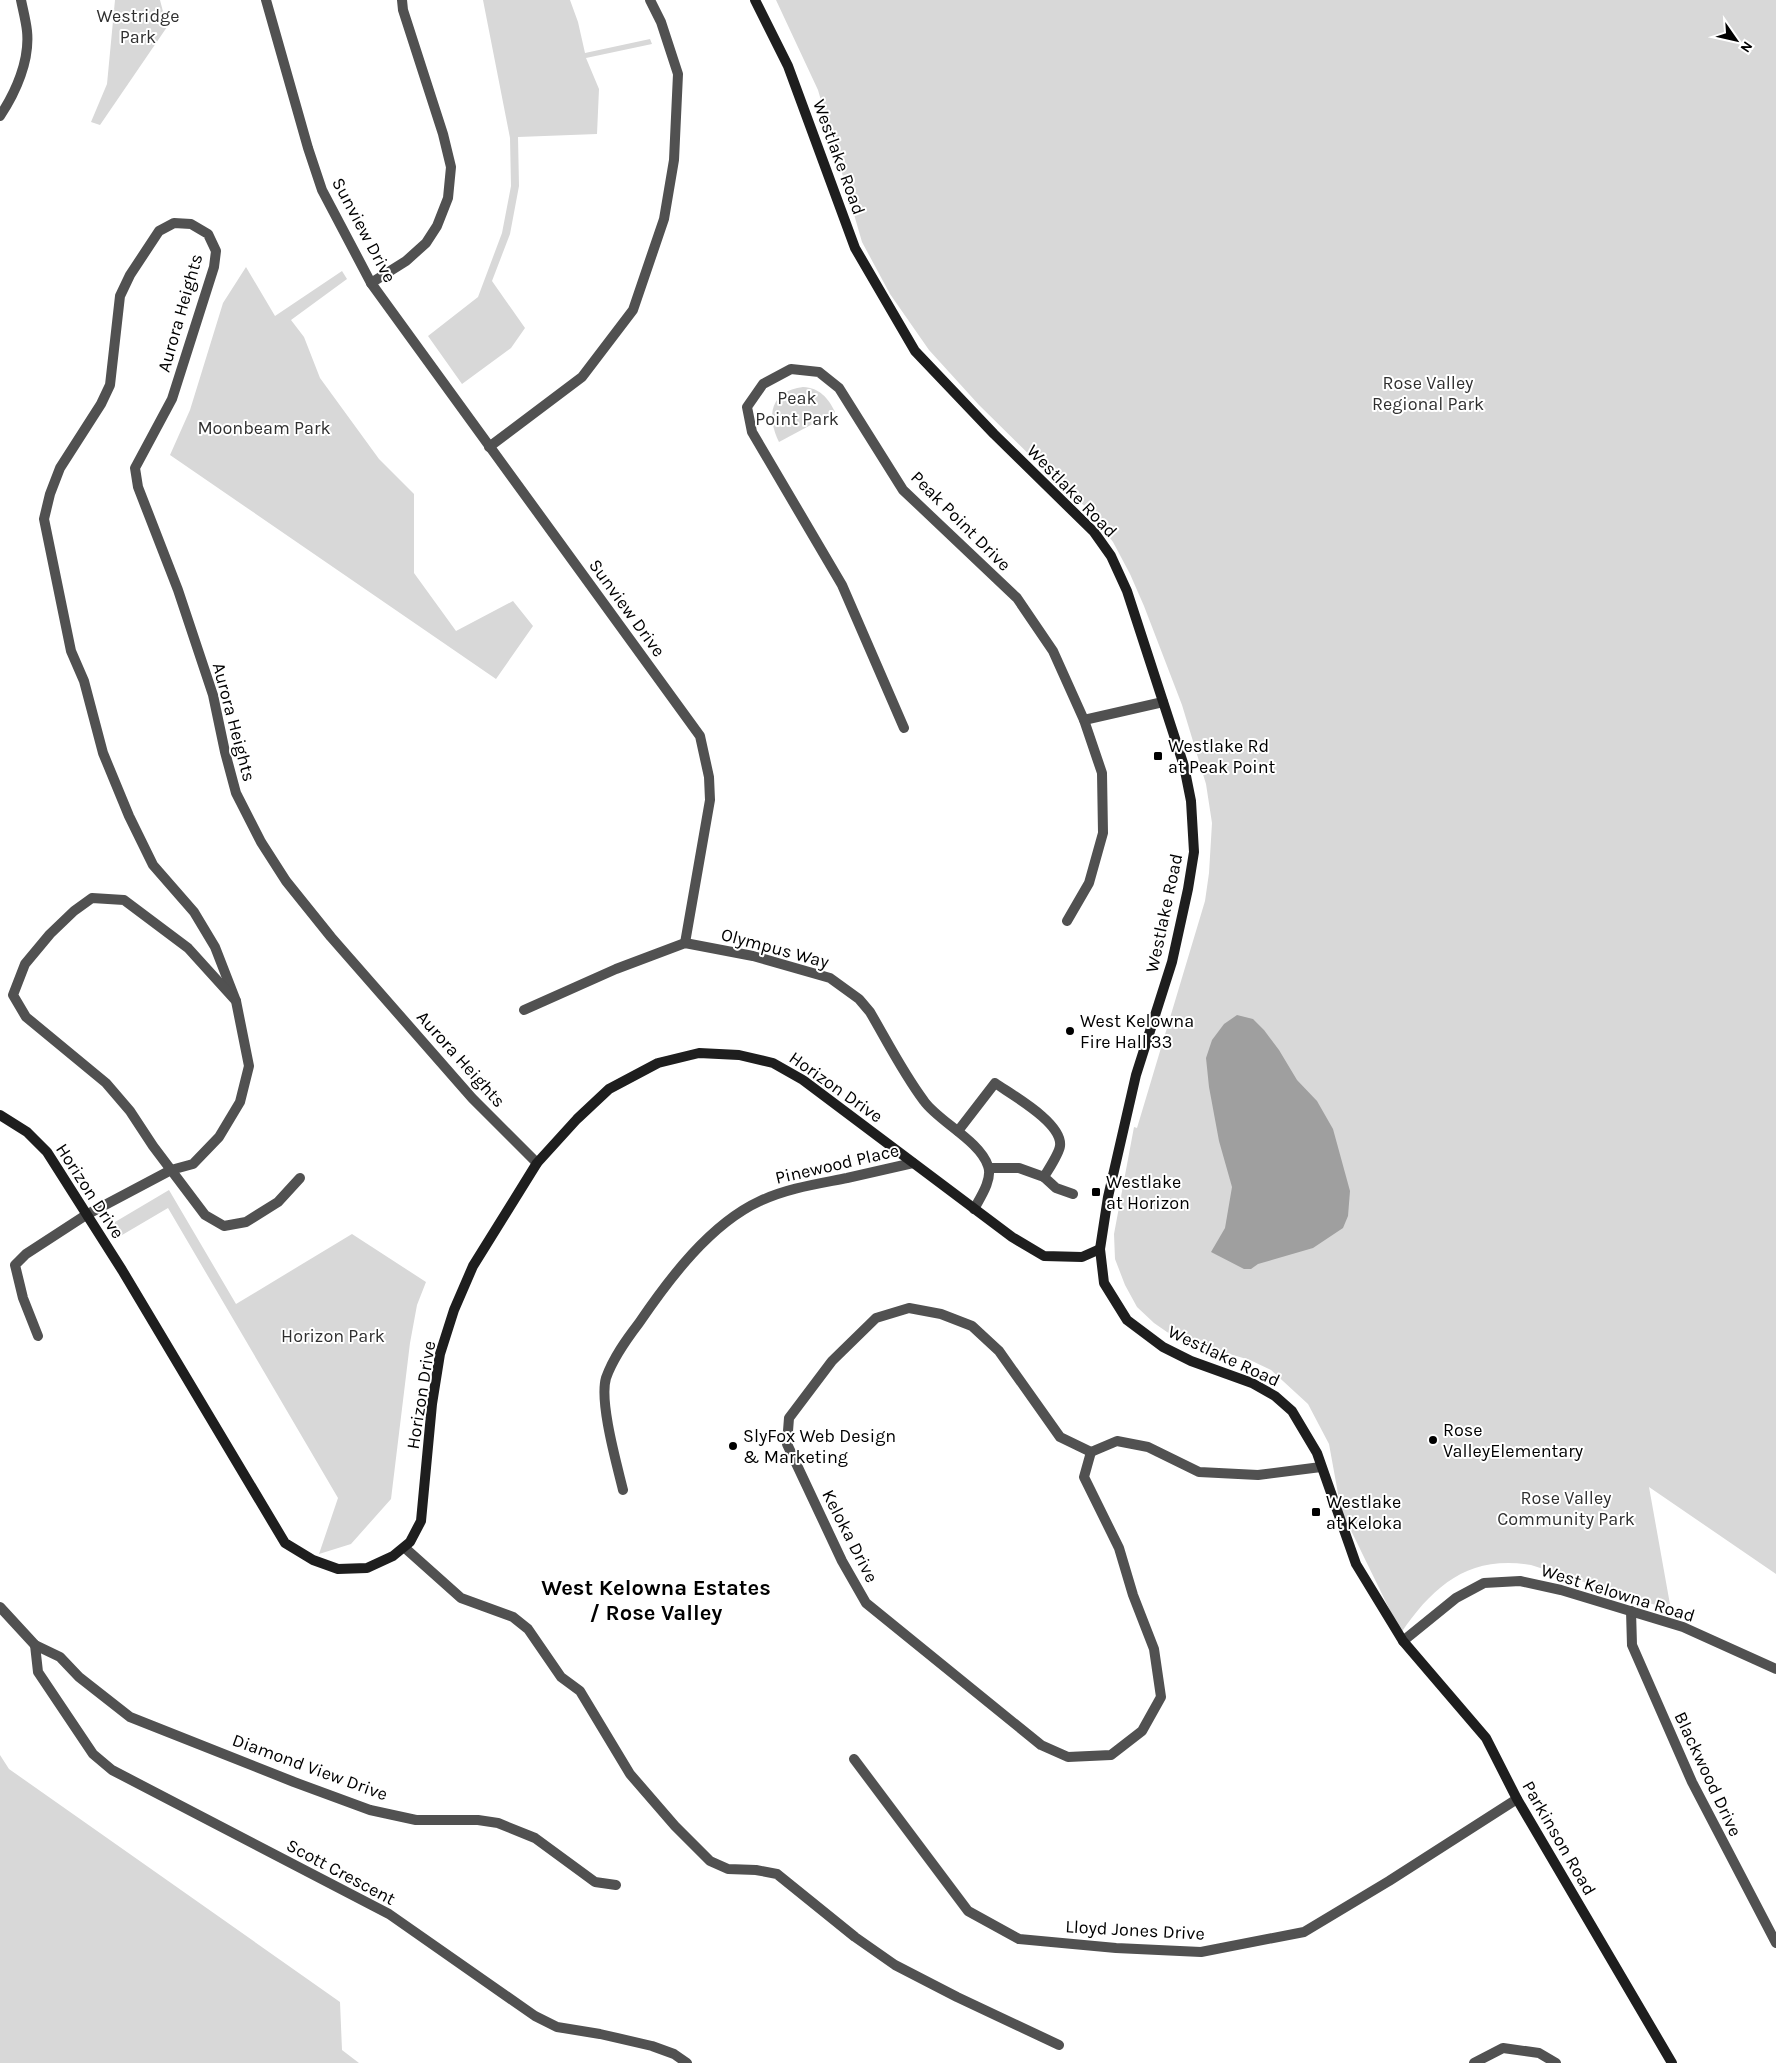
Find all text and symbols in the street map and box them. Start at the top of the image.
park label: Westridge Park [97,5,179,48]
north arrow [1711,15,1761,65]
text: N [1737,38,1756,56]
street label: Westlake Road [808,96,870,218]
street label: Sunview Drive [327,174,401,286]
street label: Aurora Heights [153,251,207,375]
park label: Rose Valley Regional Park [1372,372,1484,415]
park label: Peak Point Park [755,387,839,430]
park label: Moonbeam Park [197,417,331,439]
street label: Westlake Road [1022,440,1122,542]
street label: Peak Point Drive [906,466,1016,576]
street label: Sunview Drive [584,555,670,661]
street label: Aurora Heights [208,660,260,784]
place label: Westlake Rd at Peak Point [1168,735,1276,778]
marker: Westlake Rd at Peak Point [1152,750,1164,762]
street label: Westlake Road [1141,852,1187,974]
street label: Olympus Way [719,923,832,973]
street label: Aurora Heights [412,1006,510,1112]
place label: West Kelowna Fire Hall 33 [1080,1010,1194,1053]
marker: West Kelowna Fire Hall 33 [1064,1025,1076,1037]
street label: Horizon Drive [785,1047,887,1127]
street label: Horizon Drive [51,1139,129,1243]
street label: Pinewood Place [773,1139,901,1189]
place label: Westlake at Horizon [1106,1171,1190,1214]
marker: Westlake at Horizon [1090,1186,1102,1198]
street label: Westlake Road [1164,1320,1284,1392]
park label: Horizon Park [281,1325,385,1347]
street label: Horizon Drive [402,1339,440,1451]
place label: Rose ValleyElementary [1443,1419,1584,1462]
place label: SlyFox Web Design & Marketing [743,1425,896,1468]
marker: Rose ValleyElementary [1427,1434,1439,1446]
marker: SlyFox Web Design & Marketing [727,1440,739,1452]
street label: Keloka Drive [817,1486,883,1586]
park label: Rose Valley Community Park [1497,1487,1635,1530]
place label: Westlake at Keloka [1326,1491,1402,1534]
marker: Westlake at Keloka [1310,1506,1322,1518]
street label: West Kelowna Road [1538,1559,1698,1627]
district label: West Kelowna Estates / Rose Valley [541,1575,771,1626]
street label: Blackwood Drive [1669,1708,1747,1840]
street label: Diamond View Drive [229,1729,391,1805]
street label: Parkinson Road [1517,1777,1601,1899]
street label: Scott Crescent [283,1834,399,1910]
street label: Lloyd Jones Drive [1065,1915,1205,1945]

